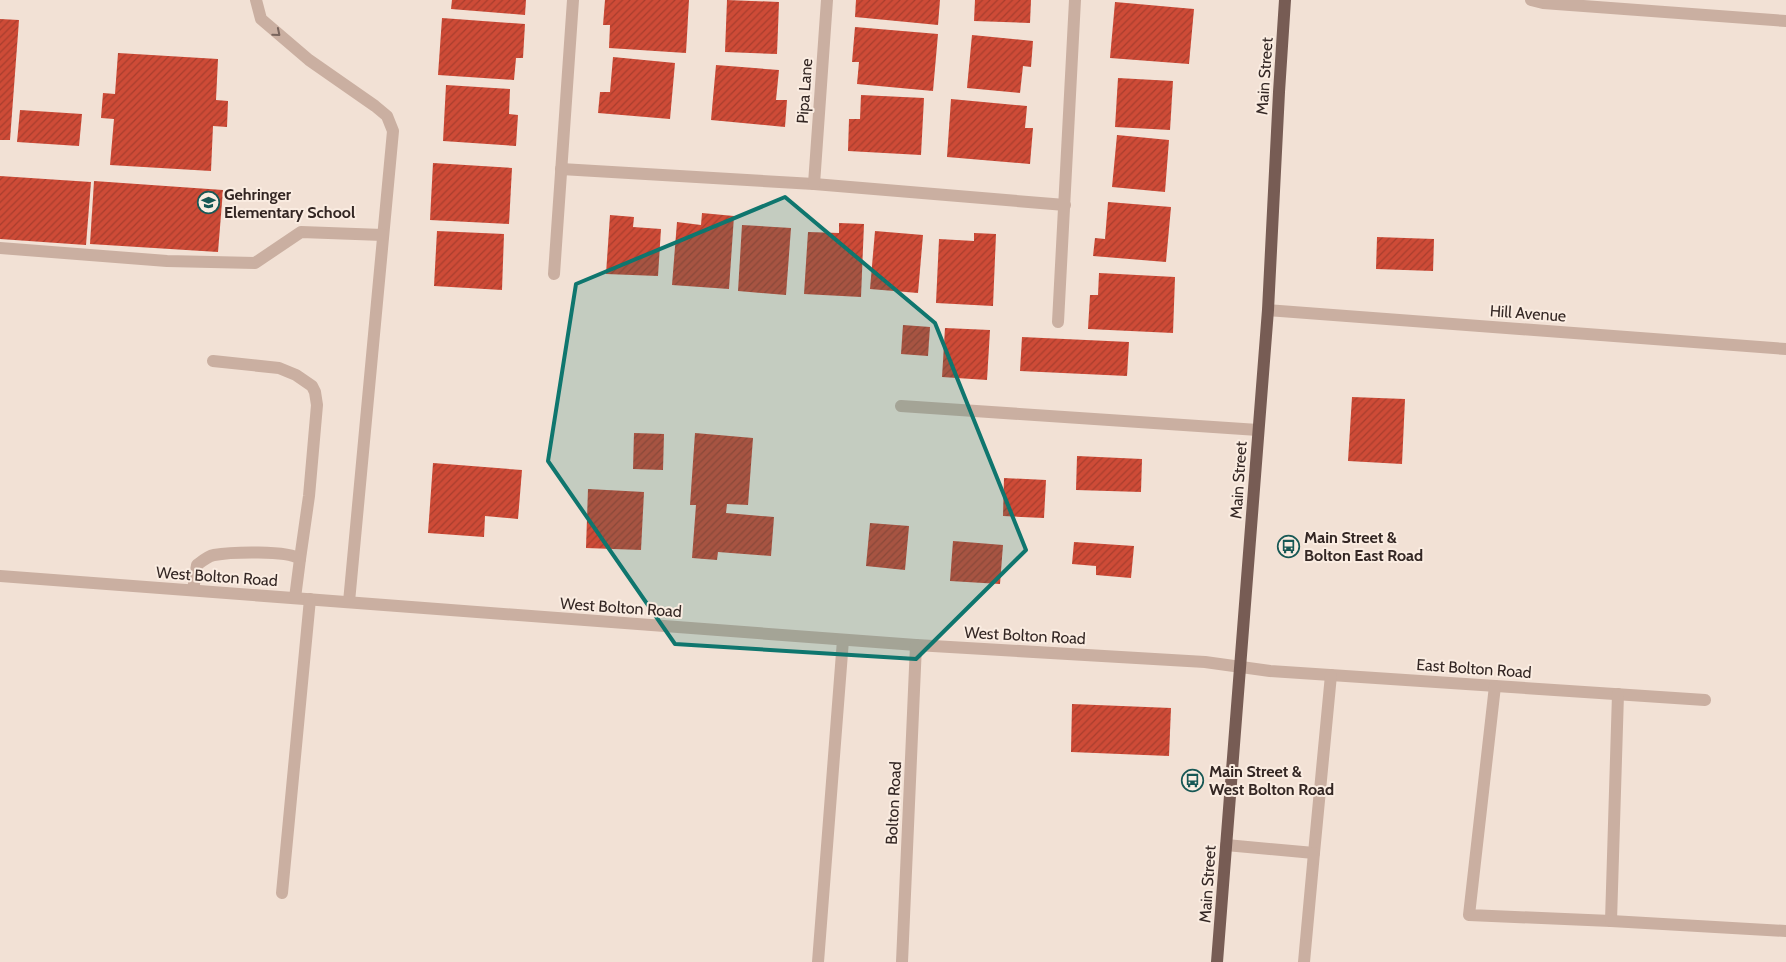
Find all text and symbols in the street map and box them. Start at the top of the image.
one-way arrow [272,28,281,37]
street label: Main Street [1252,36,1277,115]
street label: Pipa Lane [793,58,816,124]
place label: Gehringer Elementary School [224,185,355,222]
school or university icon: Gehringer Elementary School [196,191,220,215]
street label: Hill Avenue [1489,301,1567,326]
street label: Main Street [1226,440,1251,519]
place label: Main Street & Bolton East Road [1304,528,1423,565]
bus stop icon: Main Street & Bolton East Road [1276,534,1300,558]
street label: West Bolton Road [156,563,278,590]
street label: West Bolton Road [560,594,682,621]
street label: West Bolton Road [964,623,1086,648]
street label: East Bolton Road [1416,655,1532,682]
street label: Bolton Road [882,761,905,845]
place label: Main Street & West Bolton Road [1209,762,1334,799]
bus stop icon: Main Street & West Bolton Road [1181,768,1205,792]
street label: Main Street [1195,844,1220,923]

